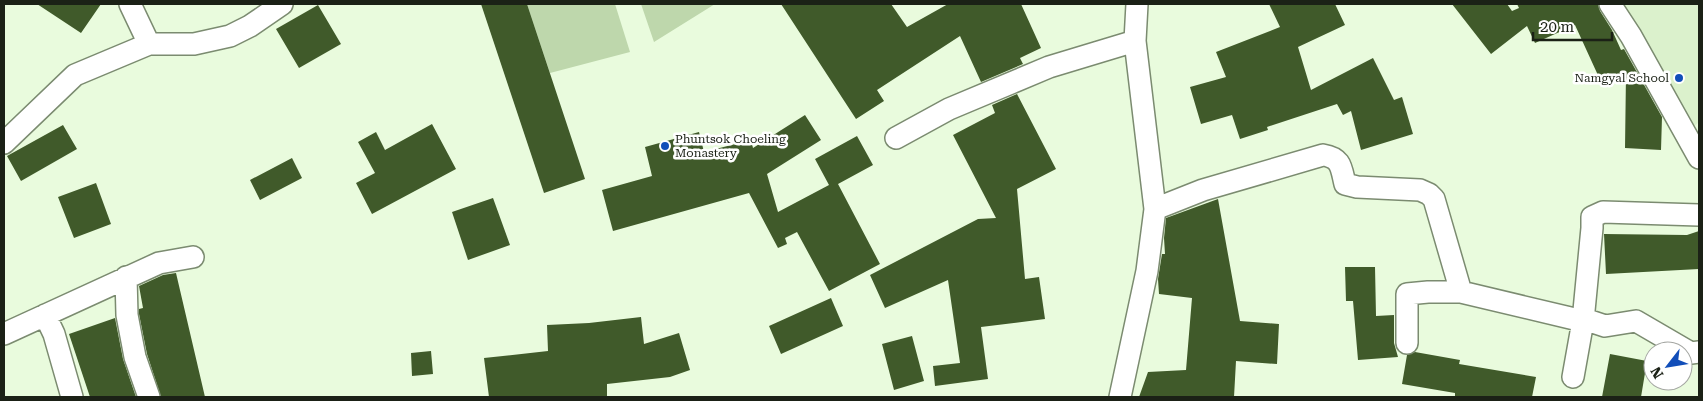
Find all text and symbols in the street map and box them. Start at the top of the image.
scale bar [1533,10,1612,42]
text: 20 m [1540,18,1575,36]
place label: Namgyal School [1575,71,1669,85]
marker: Namgyal School [1673,72,1685,84]
place label: Phuntsok Choeling Monastery [675,132,786,160]
marker: Phuntsok Choeling Monastery [659,140,671,152]
north arrow [1643,341,1693,391]
text: N [1647,364,1666,381]

